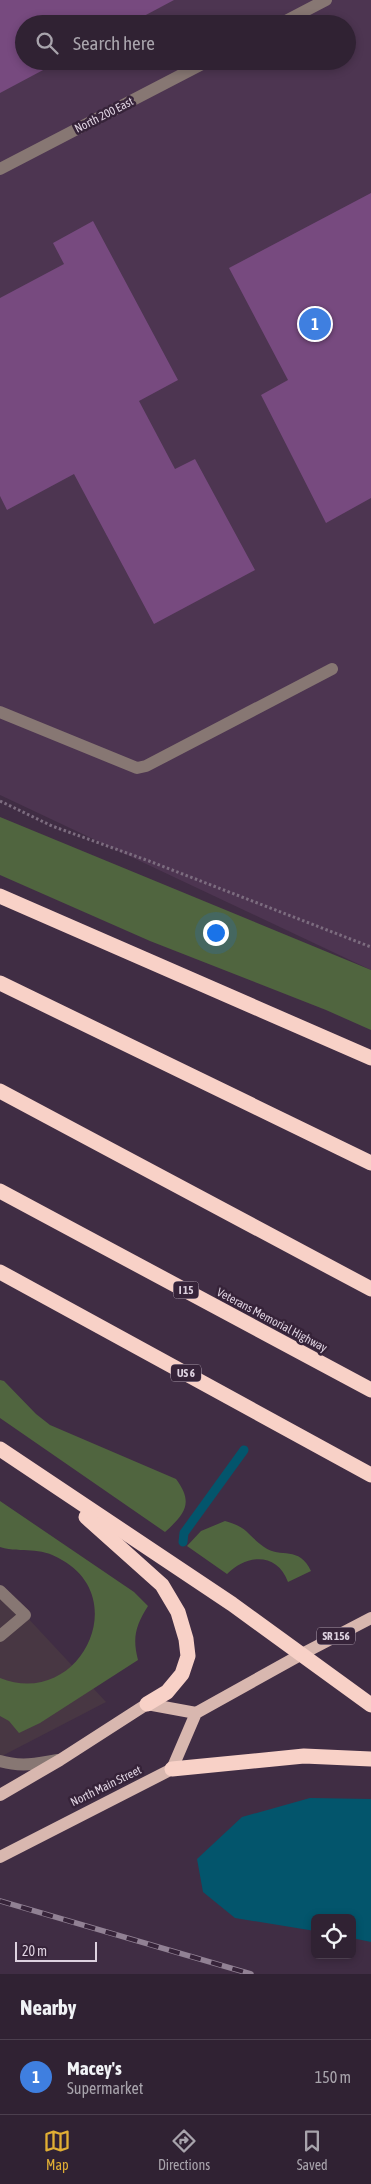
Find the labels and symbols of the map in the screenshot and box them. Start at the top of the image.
street label: North 200 East [72,94,136,136]
pin: 1 [299,305,331,343]
your location [203,920,229,946]
road number: I 15 [174,1282,198,1298]
street label: Veterans Memorial Highway [214,1285,330,1355]
road number: US 6 [171,1365,201,1382]
road number: SR 156 [317,1628,355,1644]
street label: North Main Street [68,1763,144,1809]
scale bar [15,1939,98,1962]

